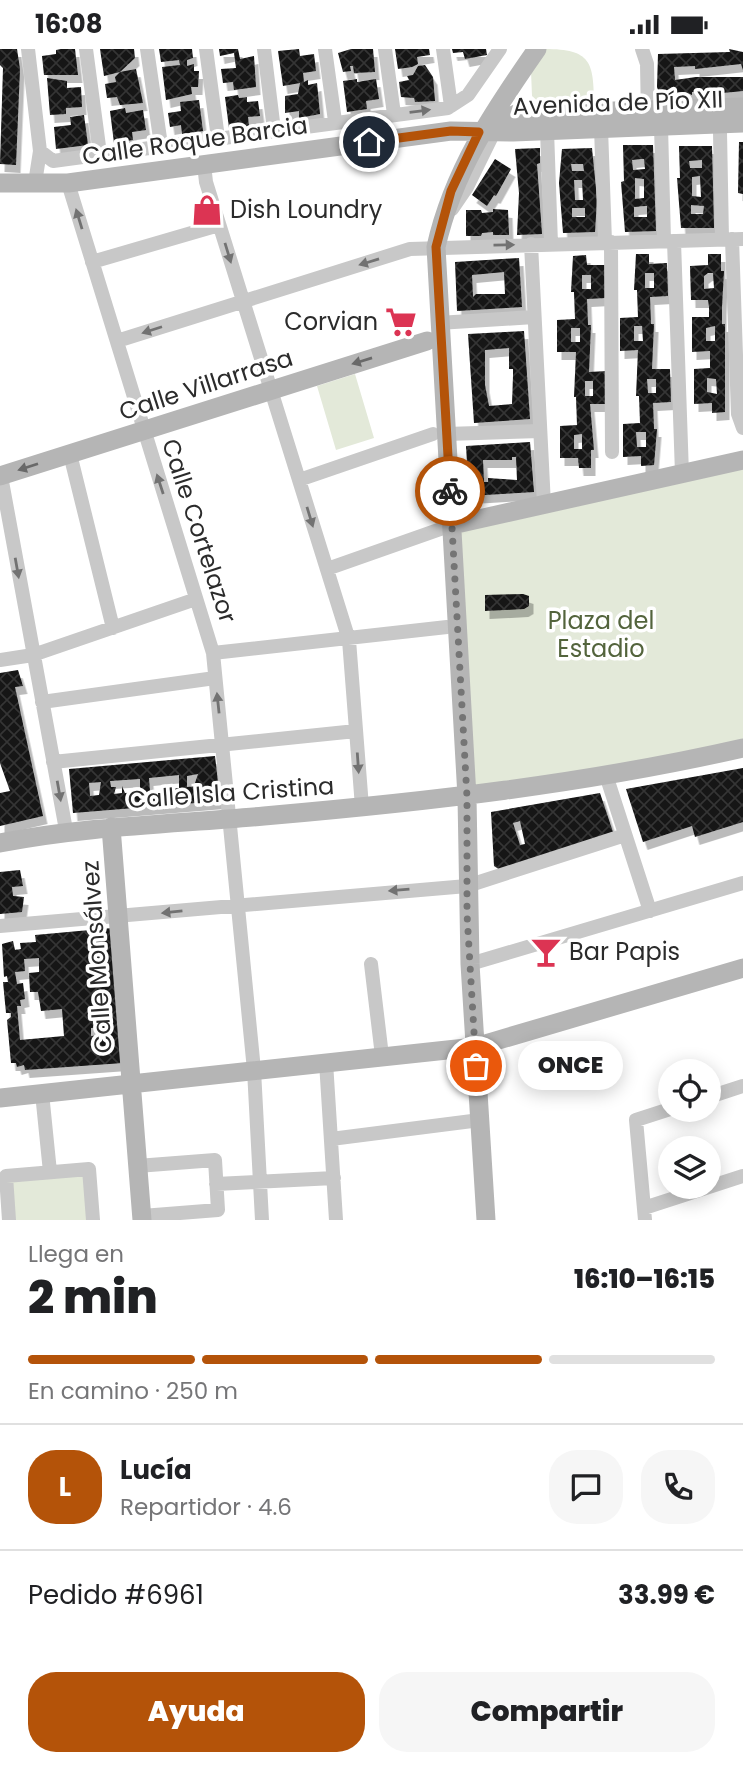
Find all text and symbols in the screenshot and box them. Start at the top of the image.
text: 16:08 [35,6,103,42]
street label: Avenida de Pío XII [512,82,724,123]
one-way arrow [409,106,431,117]
street label: Calle Roque Barcia [80,108,310,173]
pin [339,112,399,172]
icon: home [350,123,388,161]
shop icon: Dish Loundry [190,193,224,227]
place label: Dish Loundry [230,193,383,226]
one-way arrow [73,209,84,230]
one-way arrow [493,239,515,251]
one-way arrow [224,243,234,264]
one-way arrow [359,257,380,267]
place label: Corvian [284,305,378,338]
supermarket icon: Corvian [384,305,418,339]
one-way arrow [142,325,163,336]
street label: Calle Villarrasa [115,341,297,428]
one-way arrow [351,357,372,367]
street label: Calle Cortelazor [154,435,245,627]
courier [415,456,485,526]
one-way arrow [17,463,38,473]
icon: bike [431,472,469,510]
one-way arrow [154,473,165,494]
one-way arrow [306,507,316,528]
one-way arrow [12,557,23,579]
park label: Plaza del Estadio [548,604,654,665]
one-way arrow [212,691,223,713]
one-way arrow [353,752,364,774]
street label: Calle Isla Cristina [127,769,335,816]
one-way arrow [53,780,64,802]
street label: Calle Monsálvez [73,860,120,1055]
one-way arrow [388,885,410,896]
one-way arrow [161,907,183,918]
bar icon: Bar Papis [529,935,563,969]
place label: Bar Papis [569,935,680,968]
pin [446,1036,506,1096]
callout: ONCE [518,1041,623,1091]
icon: bag [457,1047,495,1085]
text: ONCE [538,1049,603,1081]
map controls [658,1059,721,1199]
button: locate [658,1059,721,1122]
button: layers [658,1136,721,1199]
text: Llega en [28,1238,124,1270]
text: 16:10–16:15 [574,1261,715,1297]
text: 2 min [28,1265,158,1329]
text: En camino · 250 m [28,1375,238,1407]
button: chat [549,1450,623,1524]
button: phone [641,1450,715,1524]
text: Lucía [120,1452,192,1488]
text: L [59,1469,71,1505]
text: Repartidor · 4.6 [120,1491,292,1523]
text: Pedido #6961 [28,1577,204,1613]
text: 33.99 € [618,1577,715,1613]
button: Ayuda [28,1672,365,1752]
button: Compartir [379,1672,715,1752]

